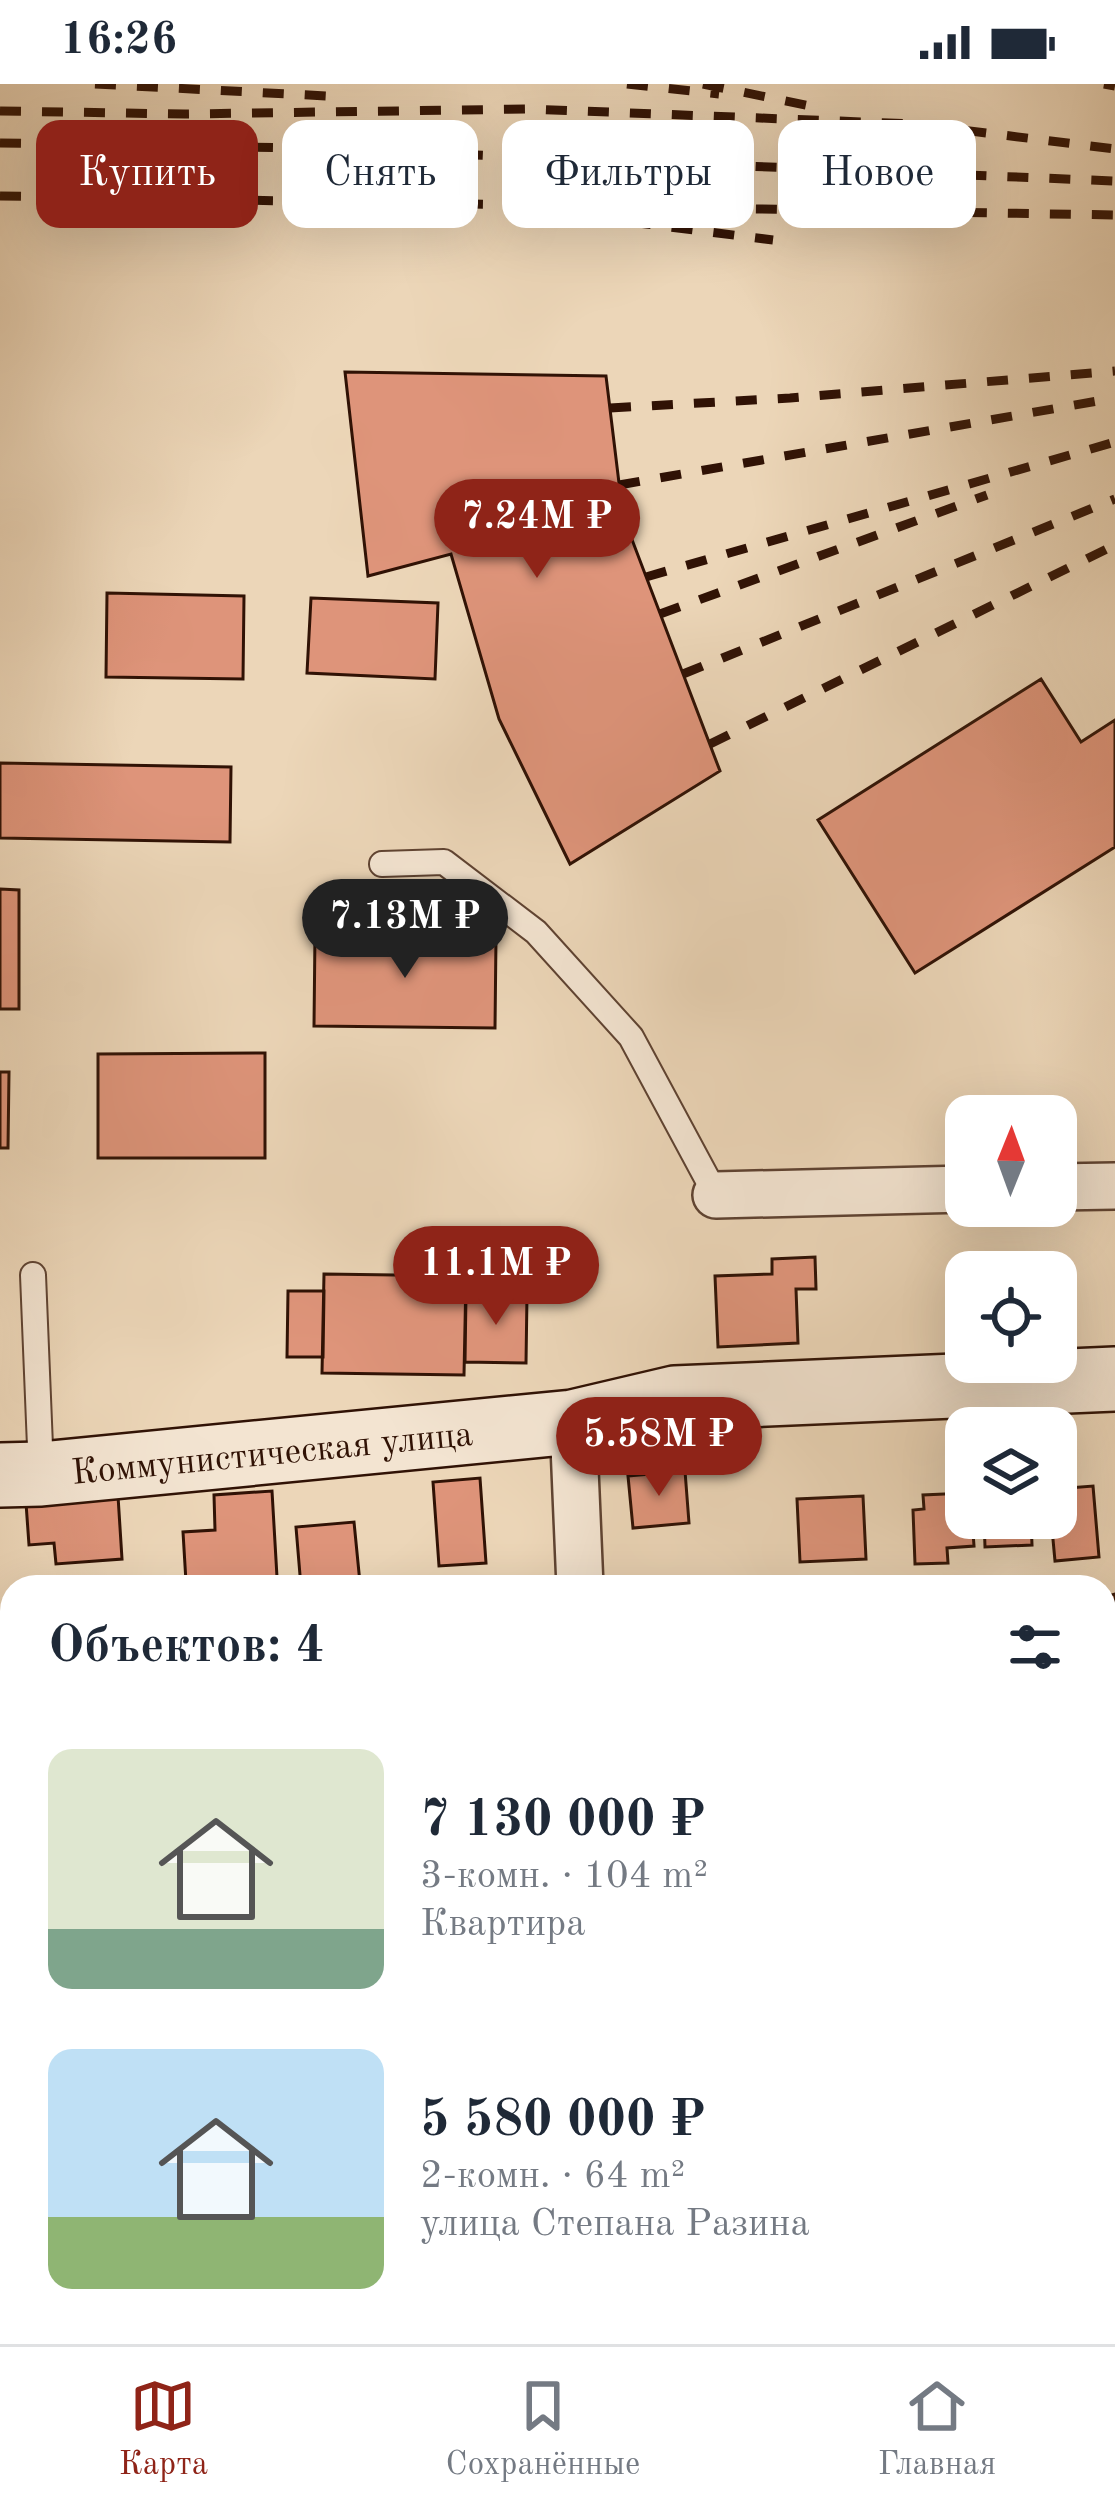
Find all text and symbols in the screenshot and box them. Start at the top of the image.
text: 16:26 [60,19,177,64]
chip: Купить [36,120,258,228]
chip: Снять [282,120,478,228]
chip: Фильтры [502,120,754,228]
chip: Новое [778,120,976,228]
pin: 7.24M ₽ [426,479,648,581]
text: 7.24M ₽ [461,498,613,537]
pin: 7.13M ₽ [294,879,516,981]
text: 7.13M ₽ [329,898,481,937]
north arrow [945,1095,1077,1227]
map controls [945,1095,1077,1539]
pin: 11.1M ₽ [385,1226,607,1328]
text: 11.1M ₽ [420,1245,572,1284]
button: locate [945,1251,1077,1383]
pin: 5.58M ₽ [548,1397,770,1499]
button: layers [945,1407,1077,1539]
text: 5.58M ₽ [583,1416,735,1455]
street label: Коммунистическая улица [70,1418,475,1493]
icon: filters [1002,1614,1068,1680]
text: Объектов: 4 [48,1622,325,1673]
text: 7 130 000 ₽ [420,1796,706,1847]
icon: home [144,1797,288,1941]
text: 3-комн. · 104 m² [420,1857,708,1896]
text: Квартира [420,1905,585,1944]
text: 5 580 000 ₽ [420,2096,706,2147]
icon: home [144,2097,288,2241]
text: 2-комн. · 64 m² [420,2157,685,2196]
text: улица Степана Разина [420,2205,810,2244]
tab: Карта [119,2373,208,2486]
tab: Сохранённые [446,2373,640,2486]
tab: Главная [878,2373,996,2486]

